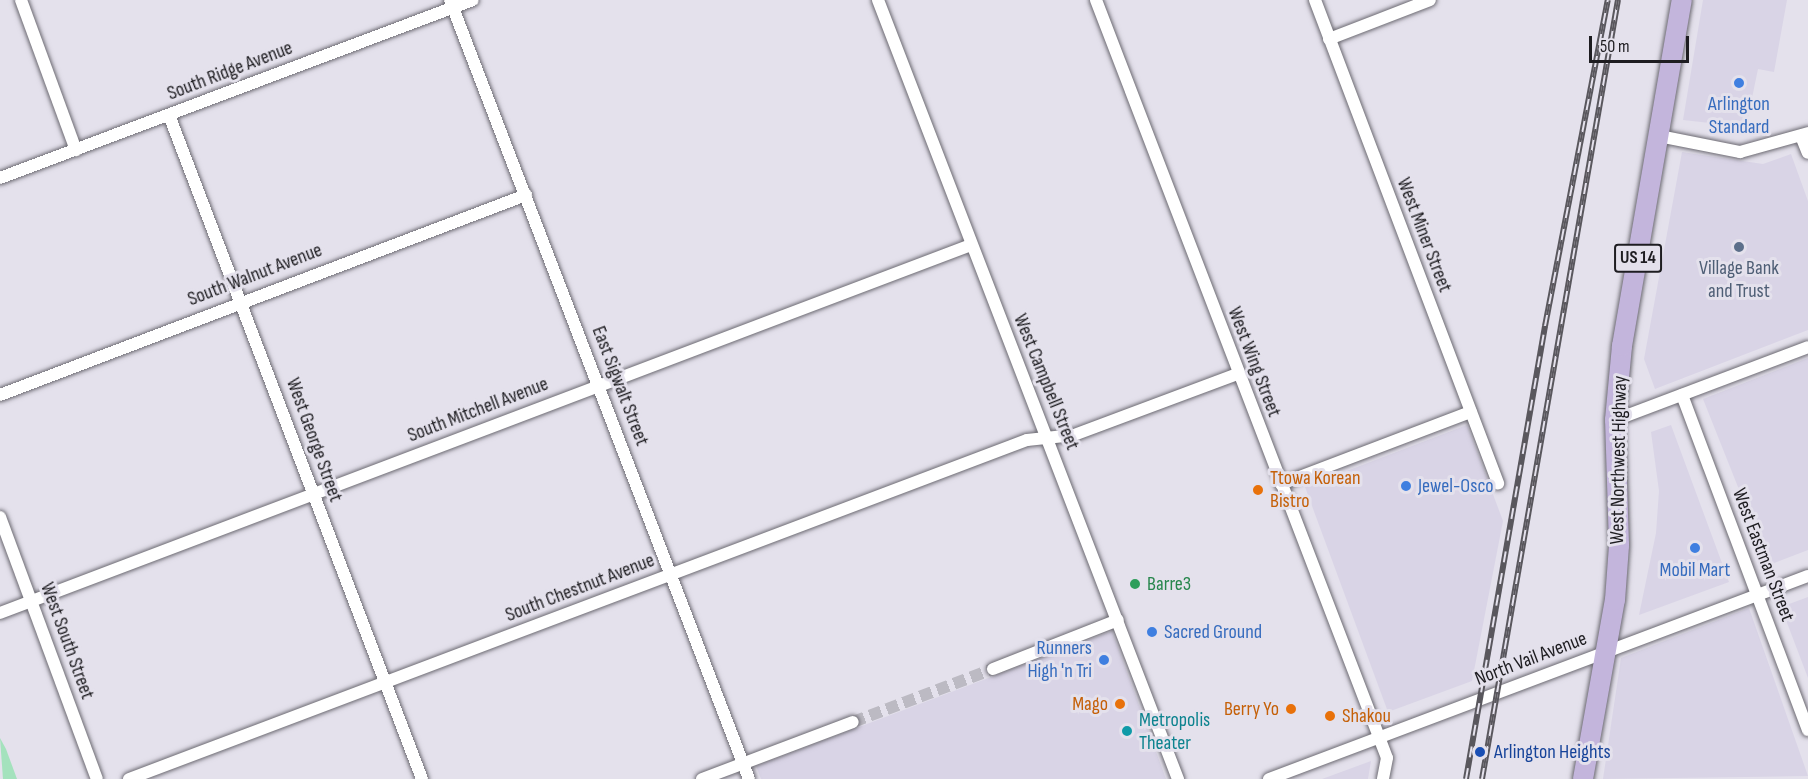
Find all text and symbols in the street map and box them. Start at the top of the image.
scale bar [1592,24,1692,62]
street label: South Ridge Avenue [164,36,296,106]
text: 50 m [1600,36,1630,57]
marker: Arlington Standard [1732,76,1746,90]
place label: Arlington Standard [1708,92,1770,139]
street label: West Miner Street [1391,174,1457,296]
street label: South Walnut Avenue [184,238,326,312]
marker: Village Bank and Trust [1732,240,1746,254]
road number: US 14 [1614,243,1662,273]
place label: Village Bank and Trust [1699,256,1779,303]
street label: West Wing Street [1222,304,1286,420]
street label: West Campbell Street [1008,311,1084,453]
street label: East Sigwalt Street [586,323,654,449]
street label: South Mitchell Avenue [404,372,552,448]
street label: West George Street [280,375,348,505]
street label: West Northwest Highway [1606,375,1632,545]
place label: Ttowa Korean Bistro [1270,466,1360,513]
place label: Jewel-Osco [1418,474,1494,498]
marker: Jewel-Osco [1399,479,1413,493]
marker: Ttowa Korean Bistro [1251,483,1265,497]
street label: West Eastman Street [1727,485,1799,625]
marker: Mobil Mart [1688,541,1702,555]
street label: South Chestnut Avenue [502,549,658,627]
place label: Mobil Mart [1660,558,1730,582]
place label: Barre3 [1147,572,1191,596]
marker: Barre3 [1128,577,1142,591]
street label: West South Street [35,579,99,703]
place label: Sacred Ground [1164,620,1262,644]
marker: Sacred Ground [1145,625,1159,639]
street label: North Vail Avenue [1472,627,1590,691]
place label: Runners High 'n Tri [1027,636,1092,683]
marker: Runners High 'n Tri [1097,653,1111,667]
place label: Mago [1072,692,1108,716]
marker: Mago [1113,697,1127,711]
place label: Berry Yo [1224,697,1279,721]
marker: Berry Yo [1284,702,1298,716]
place label: Shakou [1342,704,1391,728]
place label: Metropolis Theater [1139,708,1210,755]
marker: Shakou [1323,709,1337,723]
marker: Metropolis Theater [1120,724,1134,738]
place label: Arlington Heights [1494,740,1611,764]
marker: Arlington Heights [1471,743,1489,761]

